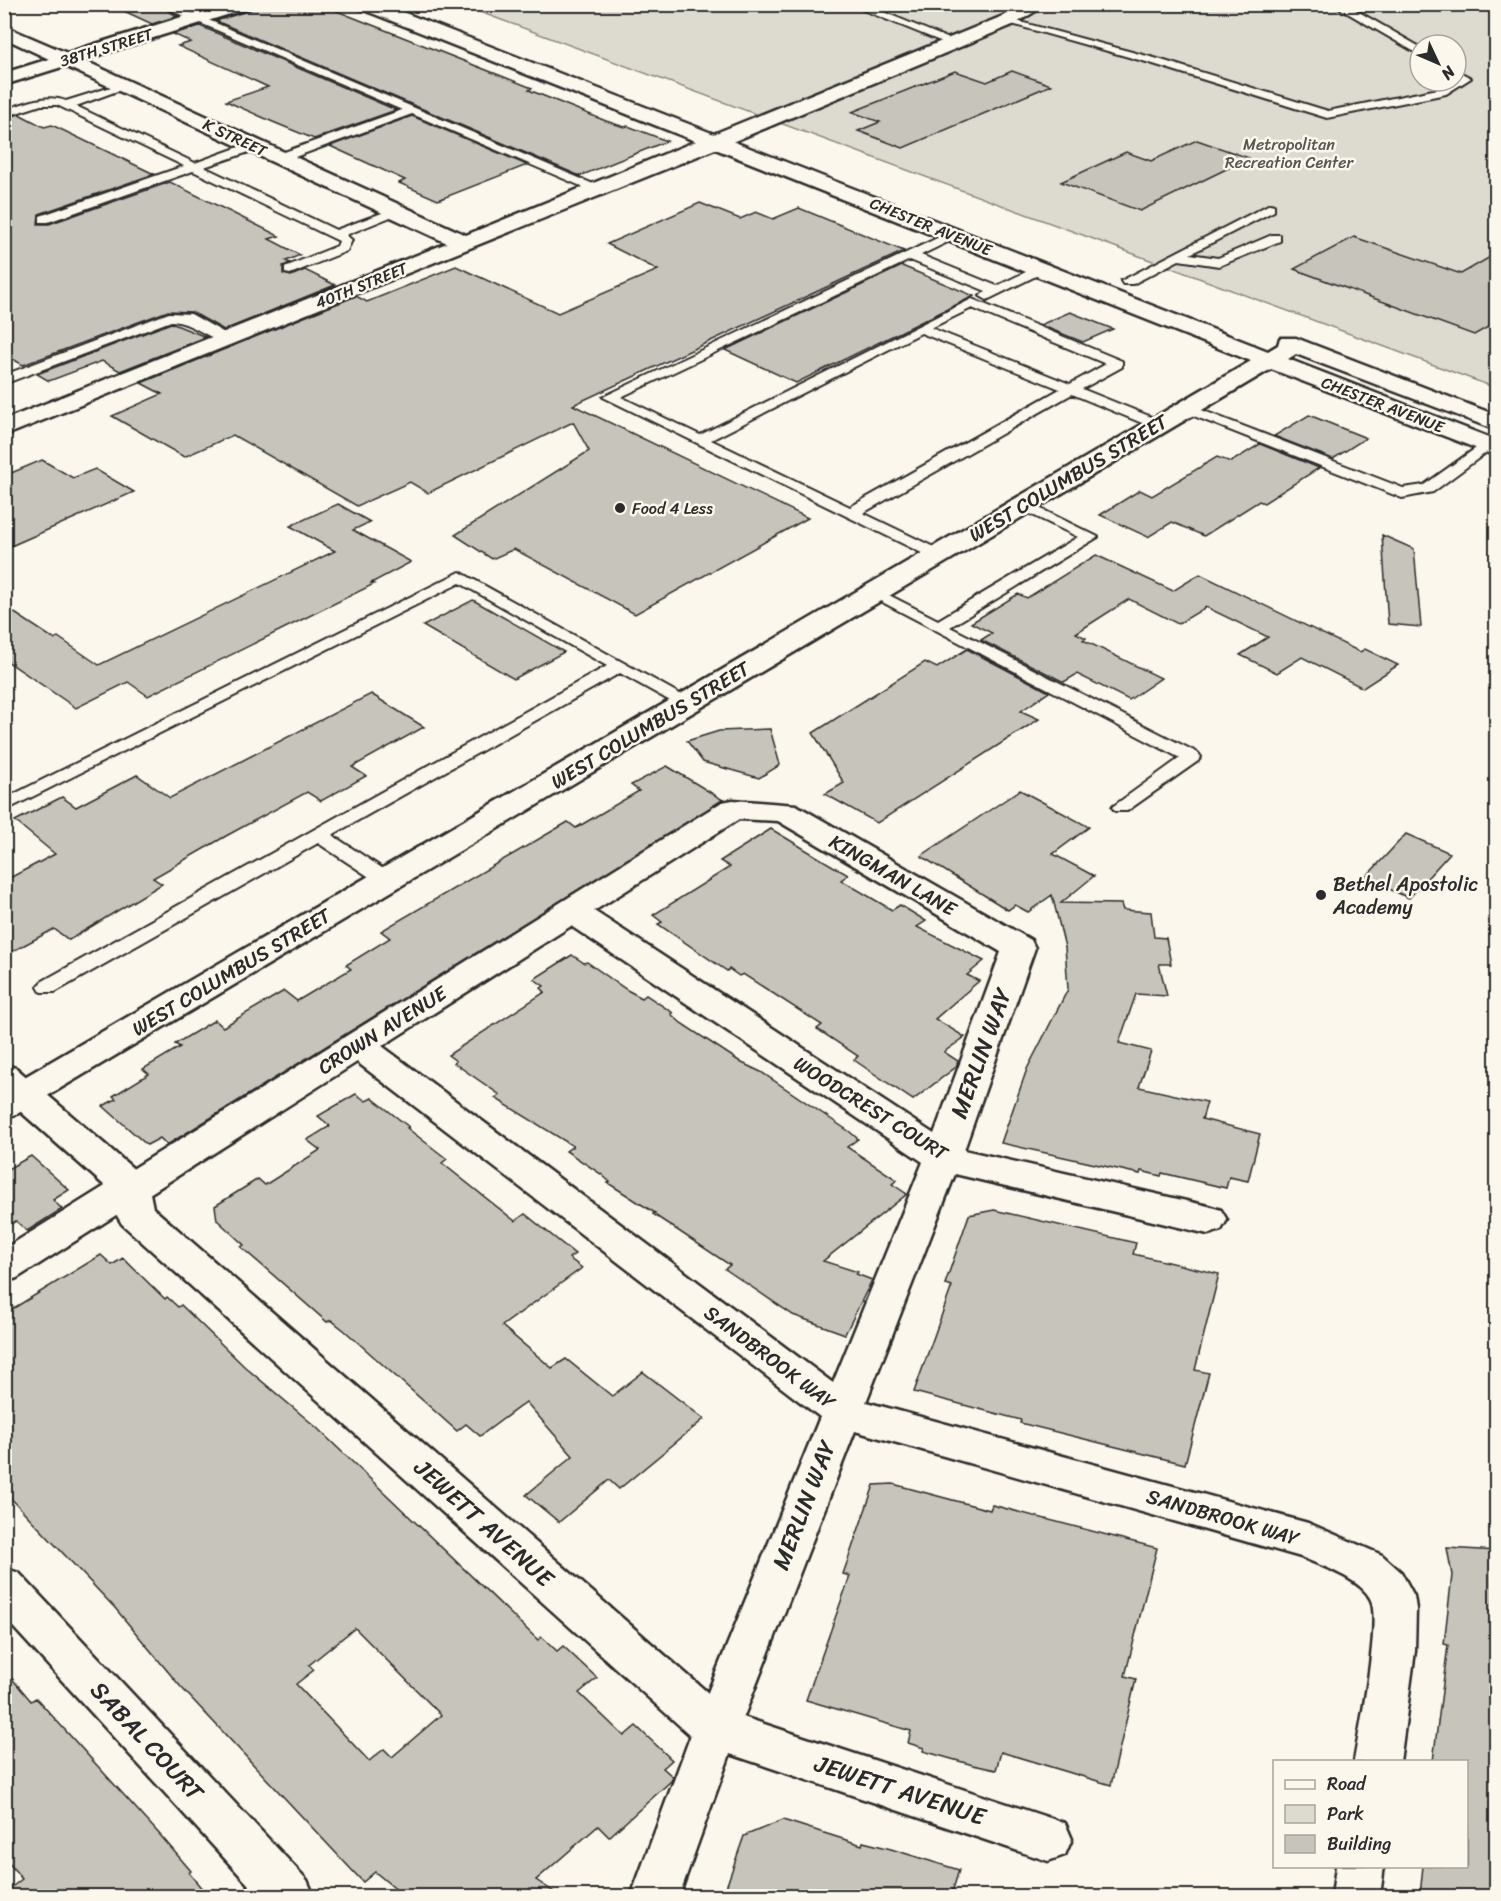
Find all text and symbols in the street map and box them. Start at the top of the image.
street label: 38TH STREET [56,19,157,75]
north arrow [1408,33,1468,93]
text: N [1434,58,1463,88]
street label: K STREET [198,110,273,166]
park label: Metropolitan Recreation Center [1225,130,1354,177]
street label: CHESTER AVENUE [865,189,997,265]
street label: 40TH STREET [311,253,413,317]
street label: CHESTER AVENUE [1317,368,1450,442]
street label: WEST COLUMBUS STREET [962,404,1176,552]
place label: Food 4 Less [632,494,713,523]
marker: Food 4 Less [613,501,627,515]
street label: WEST COLUMBUS STREET [544,651,758,799]
street label: KINGMAN LANE [822,825,965,927]
place label: Bethel Apostolic Academy [1332,867,1479,925]
marker: Bethel Apostolic Academy [1314,888,1328,902]
street label: WEST COLUMBUS STREET [125,898,339,1046]
street label: CROWN AVENUE [311,976,455,1084]
street label: MERLIN WAY [938,981,1024,1124]
street label: WOODCREST COURT [787,1047,956,1171]
street label: SANDBROOK WAY [696,1296,844,1419]
street label: MERLIN WAY [760,1433,848,1576]
street label: JEWETT AVENUE [403,1447,565,1599]
street label: SANDBROOK WAY [1142,1479,1304,1556]
street label: SABAL COURT [80,1671,216,1812]
street label: JEWETT AVENUE [808,1742,992,1838]
legend [1273,1760,1468,1868]
text: Road [1327,1768,1367,1800]
text: Park [1327,1798,1364,1830]
text: Building [1327,1828,1391,1860]

